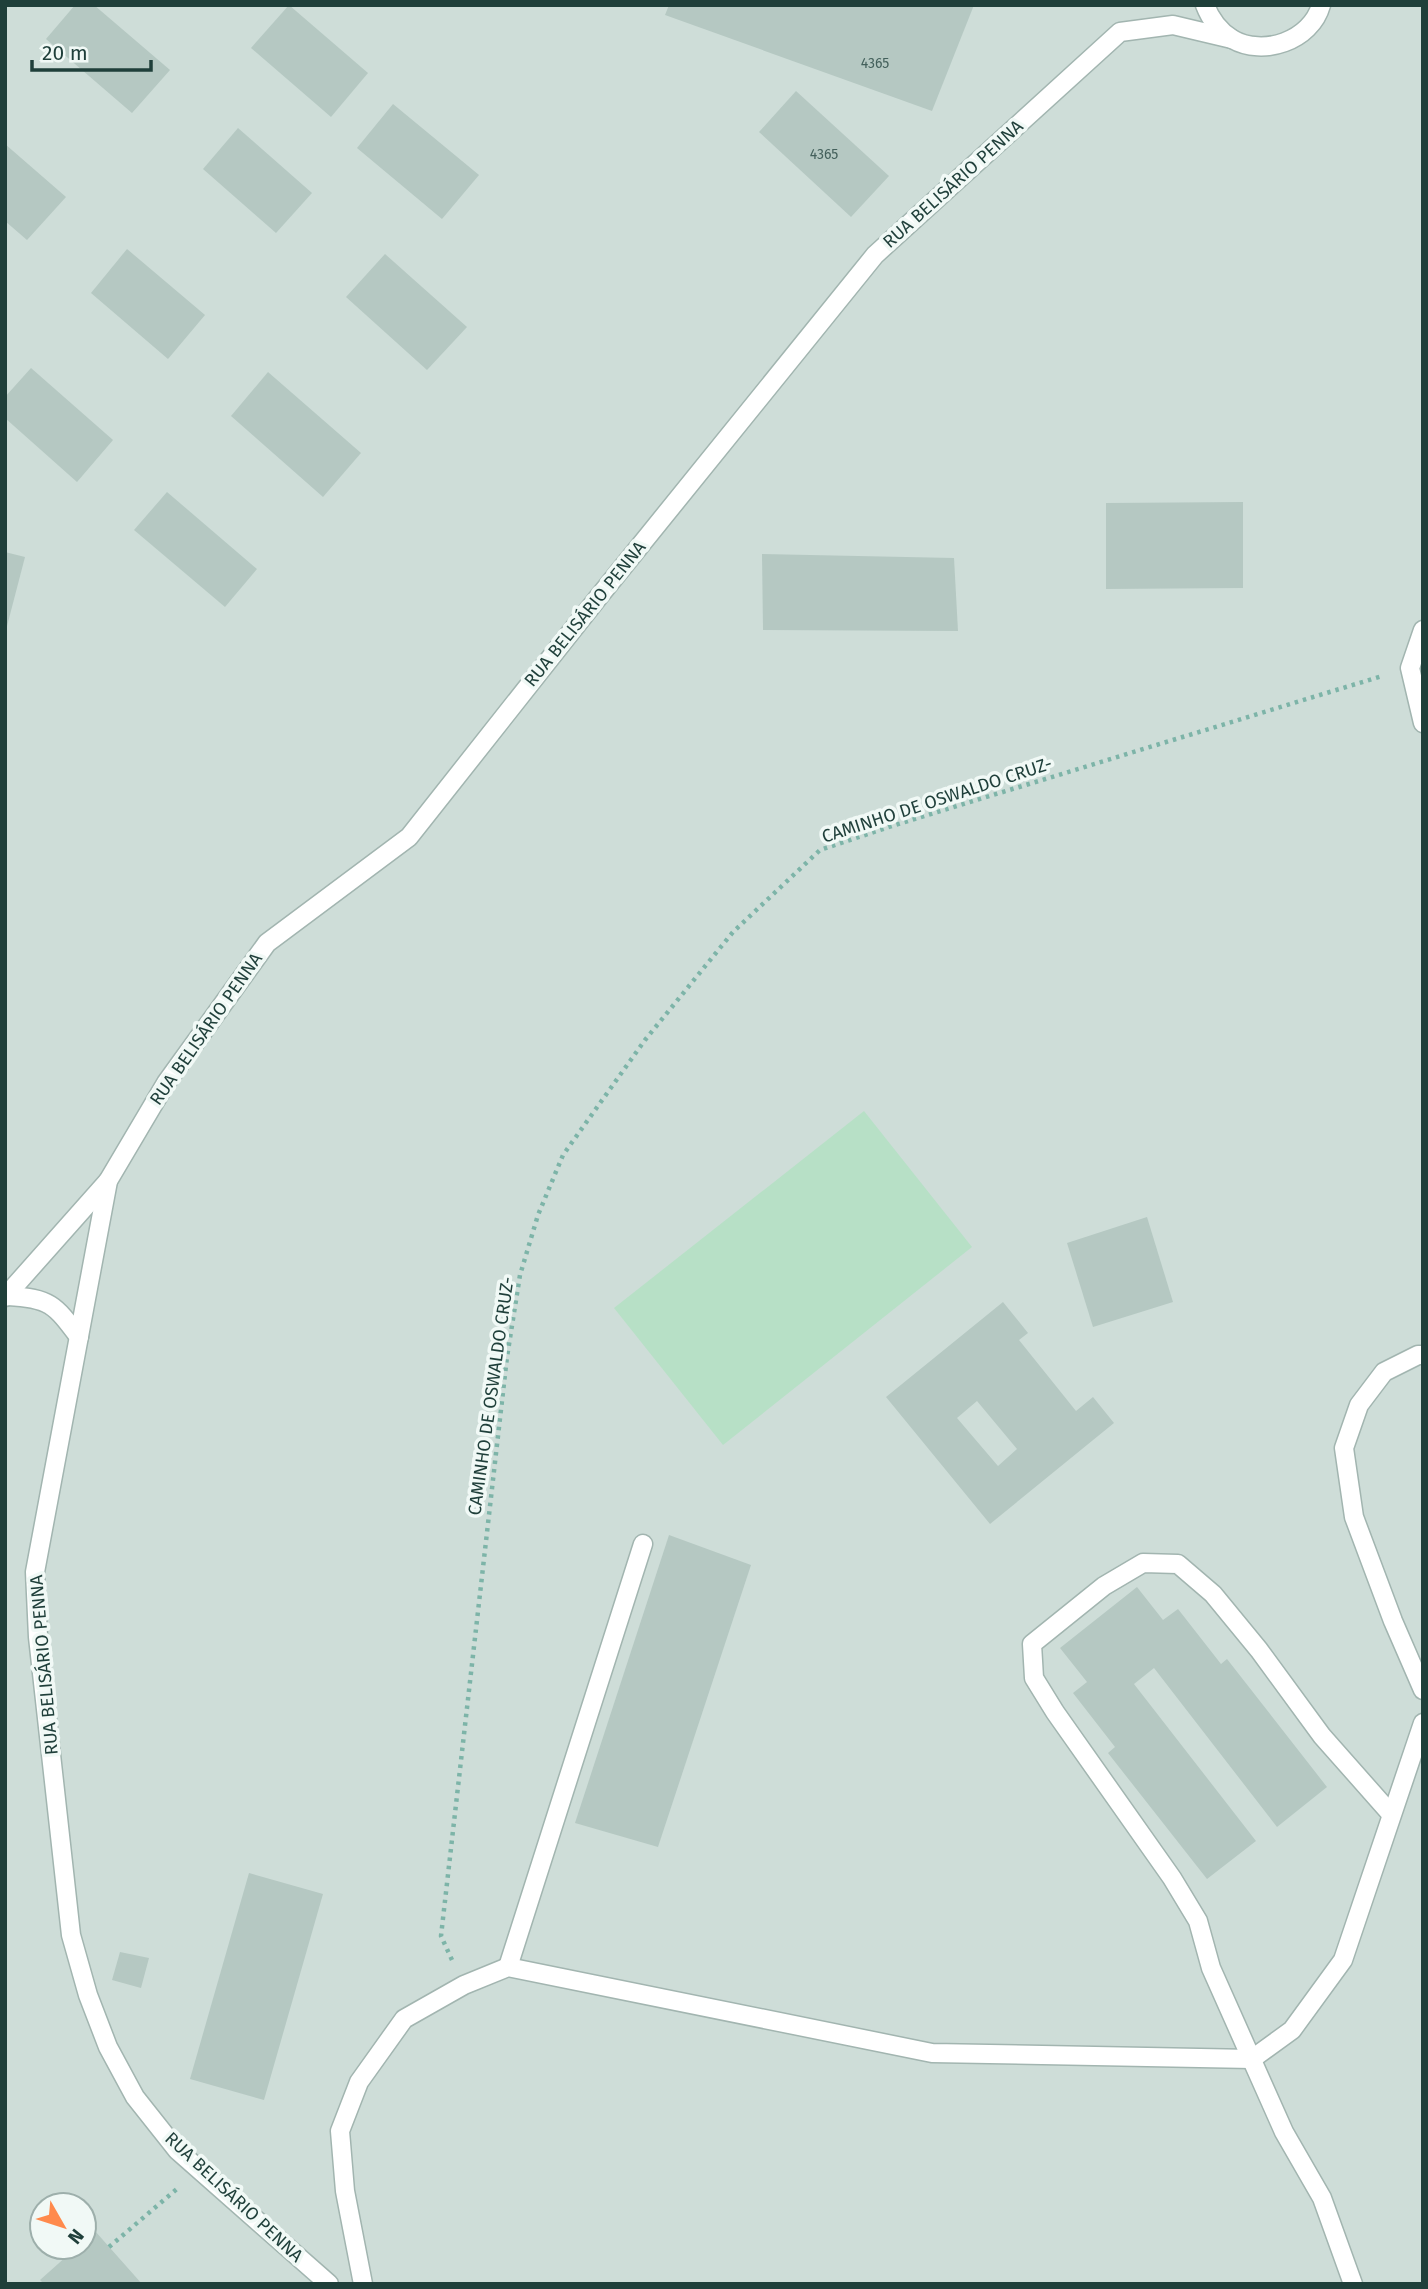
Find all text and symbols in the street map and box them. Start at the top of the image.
scale bar [32,28,150,72]
text: 20 m [42,40,88,66]
house number: 4365 [861,55,889,72]
street label: RUA BELISÁRIO PENNA [878,114,1028,253]
house number: 4365 [810,146,838,163]
street label: RUA BELISÁRIO PENNA [519,536,651,691]
street label: CAMINHO DE OSWALDO CRUZ- [819,752,1055,848]
street label: RUA BELISÁRIO PENNA [144,947,267,1109]
street label: CAMINHO DE OSWALDO CRUZ- [463,1275,519,1517]
street label: RUA BELISÁRIO PENNA [24,1573,63,1756]
street label: RUA BELISÁRIO PENNA [160,2127,309,2267]
north arrow [28,2191,98,2261]
text: N [63,2224,89,2249]

